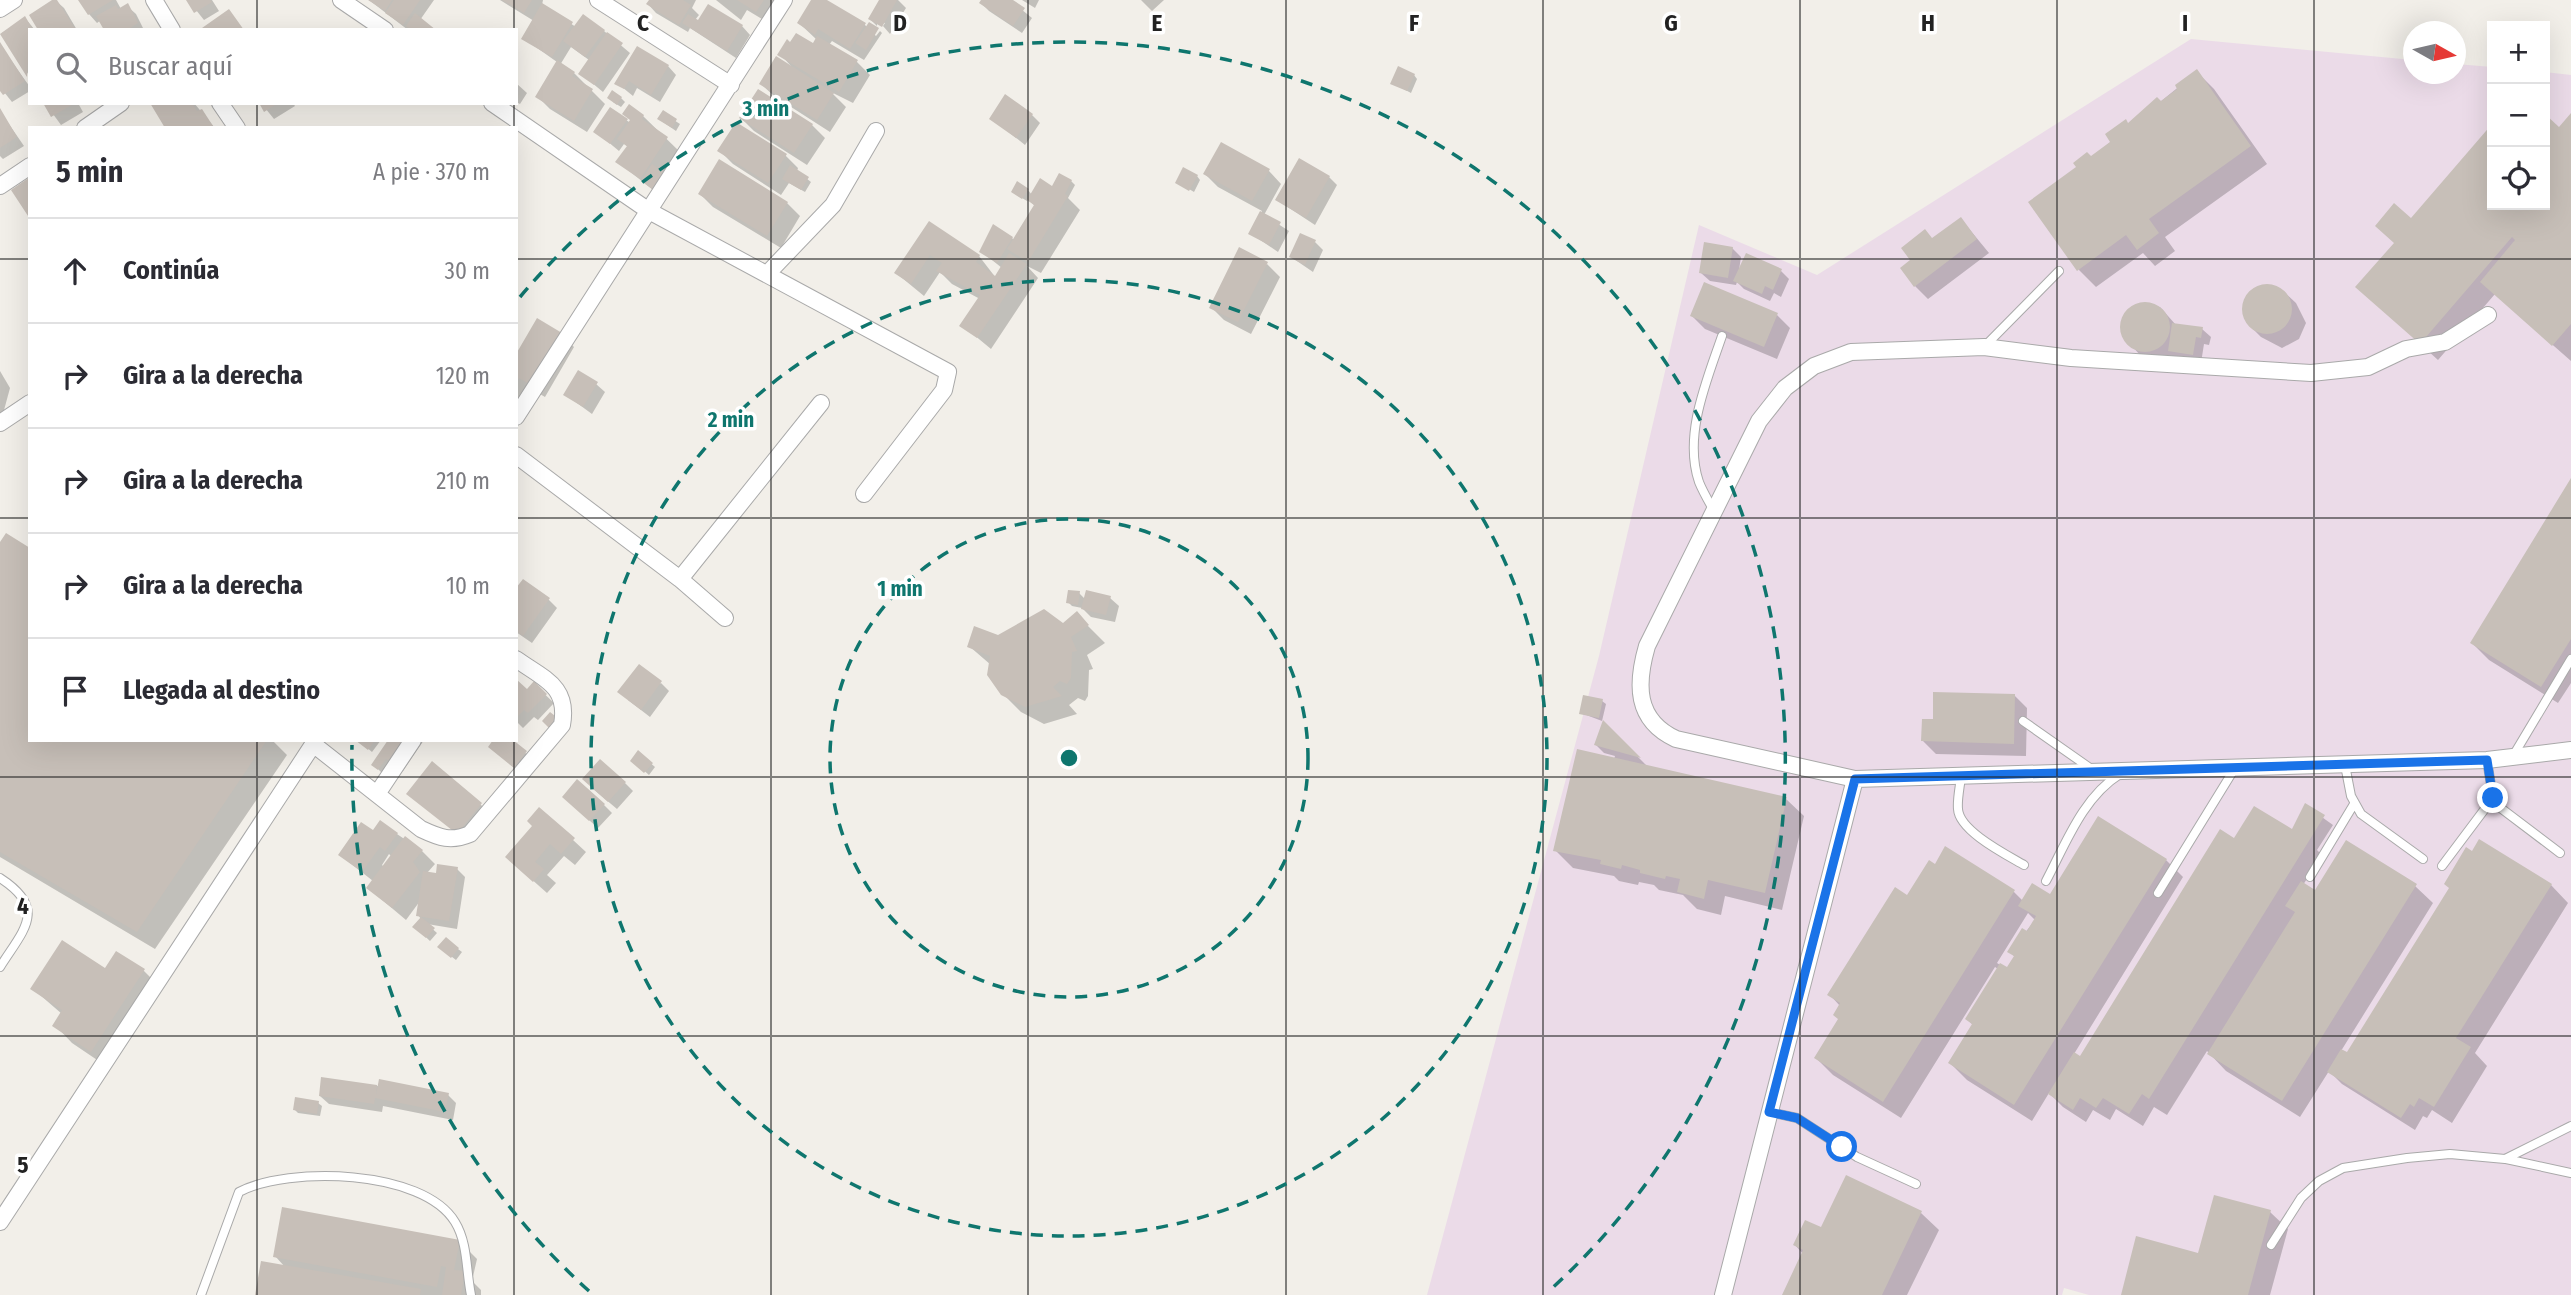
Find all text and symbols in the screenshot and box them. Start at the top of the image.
text: C [637,9,649,37]
text: D [893,9,907,37]
text: E [1152,9,1163,37]
text: F [1409,9,1419,37]
text: G [1664,9,1678,37]
text: H [1921,9,1935,37]
text: I [2182,9,2188,37]
north arrow [2403,21,2466,84]
map controls [2487,21,2550,210]
button: + [2487,21,2550,84]
search box [28,28,518,105]
icon: search [52,48,90,86]
text: Buscar aquí [108,51,233,82]
button: − [2487,84,2550,147]
text: 3 min [742,96,789,122]
button: locate [2487,147,2550,210]
text: 5 min [56,154,123,190]
text: A pie · 370 m [373,158,490,186]
icon: ahead [56,252,94,290]
text: Continúa [123,255,220,286]
text: 30 m [445,257,490,285]
icon: right [56,357,94,395]
text: Gira a la derecha [123,360,303,391]
text: 120 m [436,362,490,390]
text: 2 min [707,407,754,433]
icon: right [56,462,94,500]
text: Gira a la derecha [123,465,303,496]
text: 210 m [436,467,490,495]
icon: right [56,567,94,605]
text: Gira a la derecha [123,570,303,601]
text: 10 m [446,572,490,600]
text: 1 min [877,576,923,602]
icon: arrive [56,672,94,710]
text: Llegada al destino [123,675,320,706]
centre of rings [1057,746,1081,770]
route end [2477,782,2508,813]
text: 4 [17,892,29,920]
route start [1826,1131,1857,1162]
text: 5 [17,1151,29,1179]

